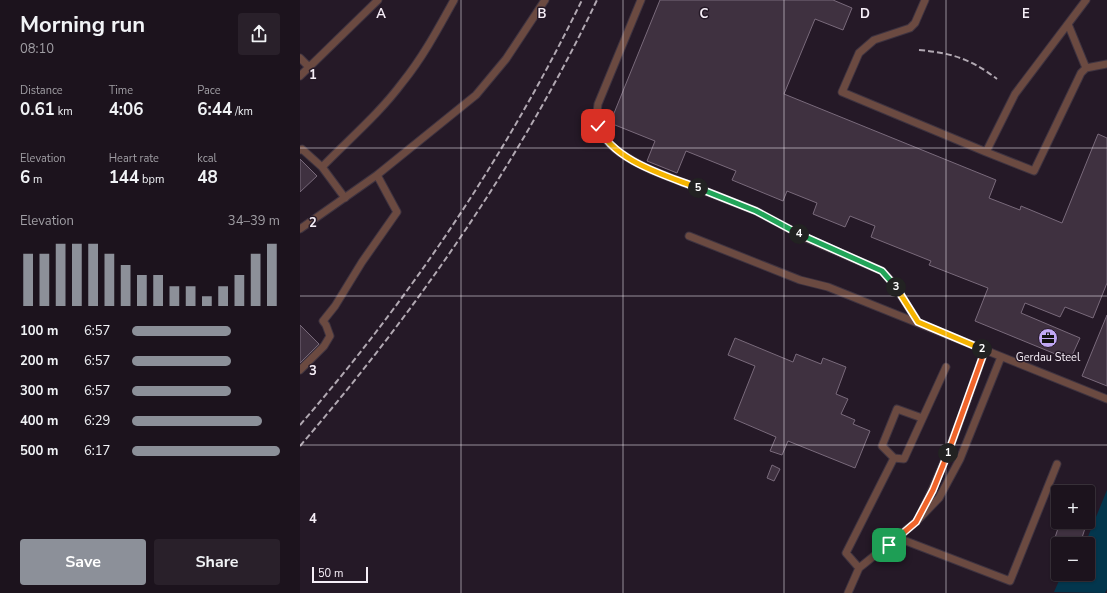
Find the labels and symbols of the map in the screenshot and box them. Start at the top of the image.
text: A [376,5,386,23]
text: B [538,5,547,23]
text: C [700,5,709,23]
text: D [860,5,870,23]
text: E [1022,5,1030,23]
text: 1 [309,66,317,84]
pin [581,109,615,143]
pin: 5 [688,178,708,198]
text: 2 [309,214,317,232]
pin: 4 [789,224,809,244]
pin: 3 [886,277,906,297]
office icon: Gerdau Steel [1037,327,1059,349]
pin: 2 [972,339,992,359]
place label: Gerdau Steel [1016,350,1081,365]
text: 3 [309,362,317,380]
pin: 1 [938,443,958,463]
text: 4 [309,510,317,528]
pin [872,528,906,562]
scale bar [312,565,368,584]

